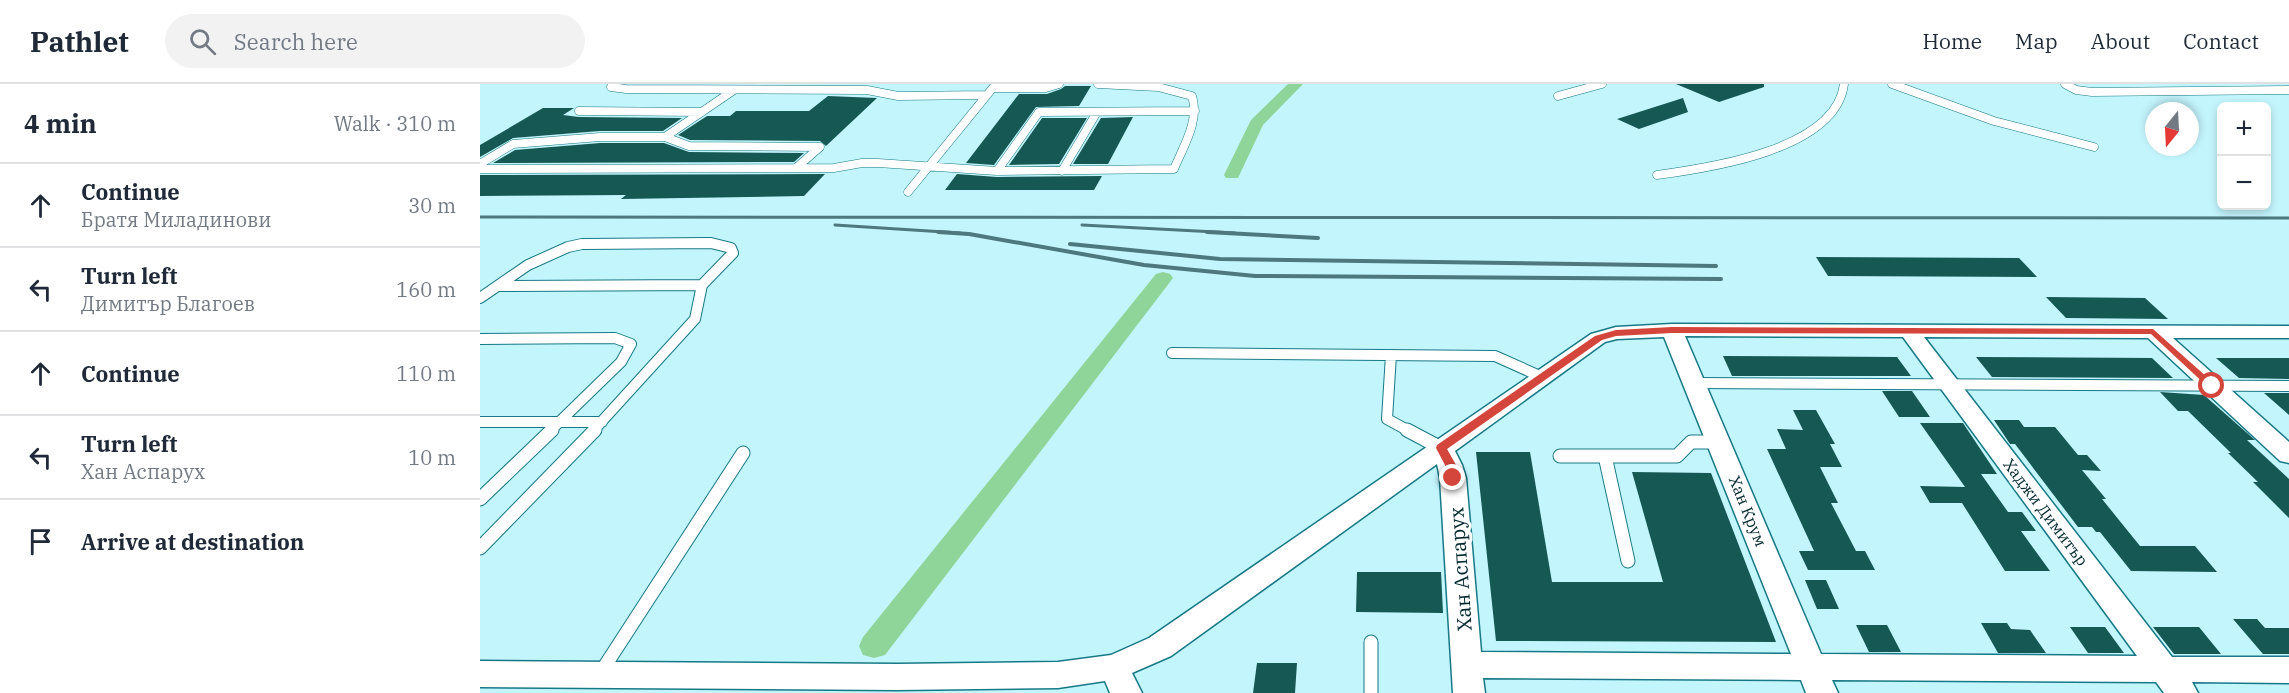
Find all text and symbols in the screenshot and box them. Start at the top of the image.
search box [165,14,585,68]
text: Pathlet [30,23,129,60]
icon: search [186,25,219,58]
text: Search here [234,27,358,56]
text: Home [1922,27,1982,55]
text: Map [2015,27,2058,55]
text: About [2091,27,2150,55]
text: Contact [2183,27,2259,55]
north arrow [2145,102,2199,156]
map controls [2217,102,2271,210]
button: + [2217,102,2271,156]
text: 4 min [24,106,97,140]
text: Walk · 310 m [334,110,456,137]
button: − [2217,156,2271,210]
text: Continue [81,177,180,206]
icon: ahead [24,189,57,222]
text: 30 m [408,192,456,219]
text: Братя Миладинови [81,206,271,233]
text: Turn left [81,261,177,290]
icon: left [24,273,57,306]
text: 160 m [396,276,456,303]
text: Димитър Благоев [81,290,255,317]
icon: ahead [24,357,57,390]
text: Continue [81,359,180,388]
text: 110 m [396,360,456,387]
route start [2198,372,2224,398]
text: Turn left [81,429,177,458]
icon: left [24,441,57,474]
text: 10 m [408,444,456,471]
street label: Хаджи Димитър [1999,455,2093,570]
text: Хан Аспарух [81,458,205,485]
route end [1439,464,1465,490]
street label: Хан Крум [1725,473,1771,549]
street label: Хан Аспарух [1442,506,1478,632]
icon: arrive [24,525,57,558]
text: Arrive at destination [81,527,304,556]

